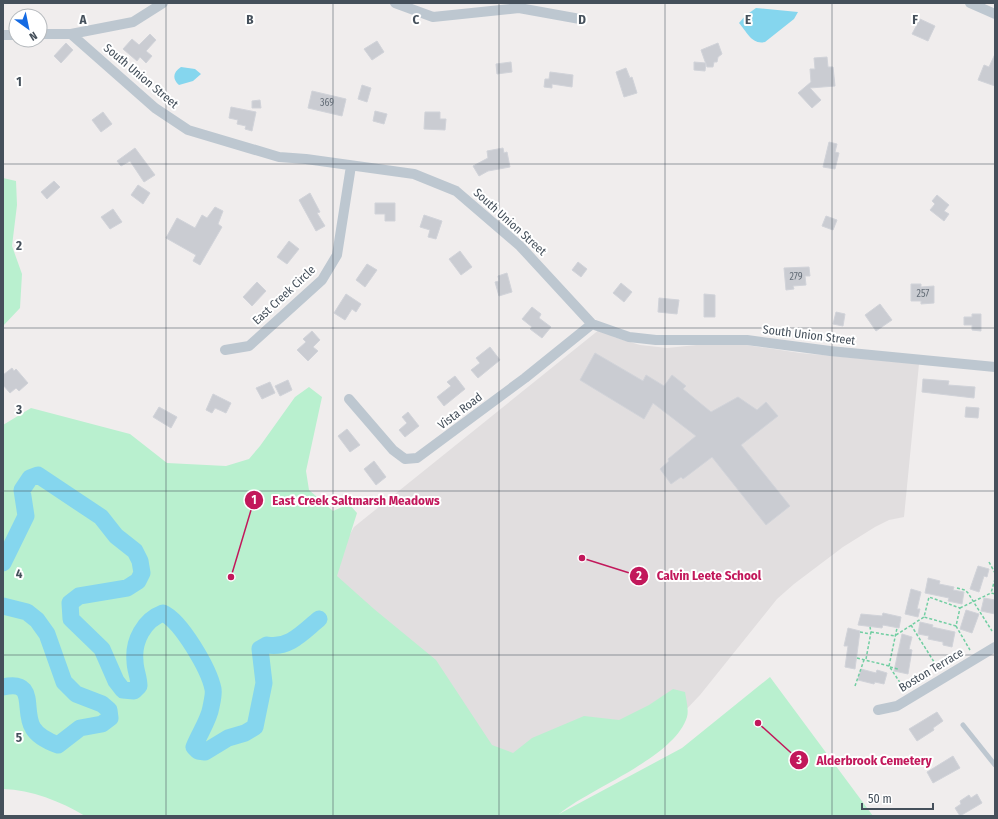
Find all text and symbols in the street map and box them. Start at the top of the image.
north arrow [8,8,48,48]
text: A [78,12,87,27]
text: B [246,12,254,27]
text: C [413,12,420,27]
text: D [578,12,586,27]
text: E [745,12,751,27]
text: F [912,12,918,27]
text: N [27,29,39,43]
street label: South Union Street [101,41,181,111]
text: 1 [16,74,22,89]
house number: 369 [320,97,334,109]
street label: South Union Street [471,186,549,258]
text: 2 [15,238,22,253]
street label: East Creek Circle [250,262,318,328]
house number: 279 [789,271,803,283]
house number: 257 [917,288,929,300]
street label: South Union Street [762,322,856,348]
street label: Vista Road [435,390,485,432]
text: 3 [15,402,22,417]
callout: East Creek Saltmarsh Meadows [244,488,448,513]
text: 1 [251,493,257,507]
text: East Creek Saltmarsh Meadows [272,493,440,508]
callout: Calvin Leete School [629,563,770,588]
text: 4 [16,566,23,581]
text: Calvin Leete School [657,568,762,583]
text: 2 [635,569,642,583]
street label: Boston Terrace [896,645,966,695]
text: 5 [16,730,22,745]
callout: Alderbrook Cemetery [789,747,940,772]
text: 3 [795,753,802,767]
text: Alderbrook Cemetery [815,753,932,768]
scale bar [862,785,933,811]
text: 50 m [868,792,892,806]

